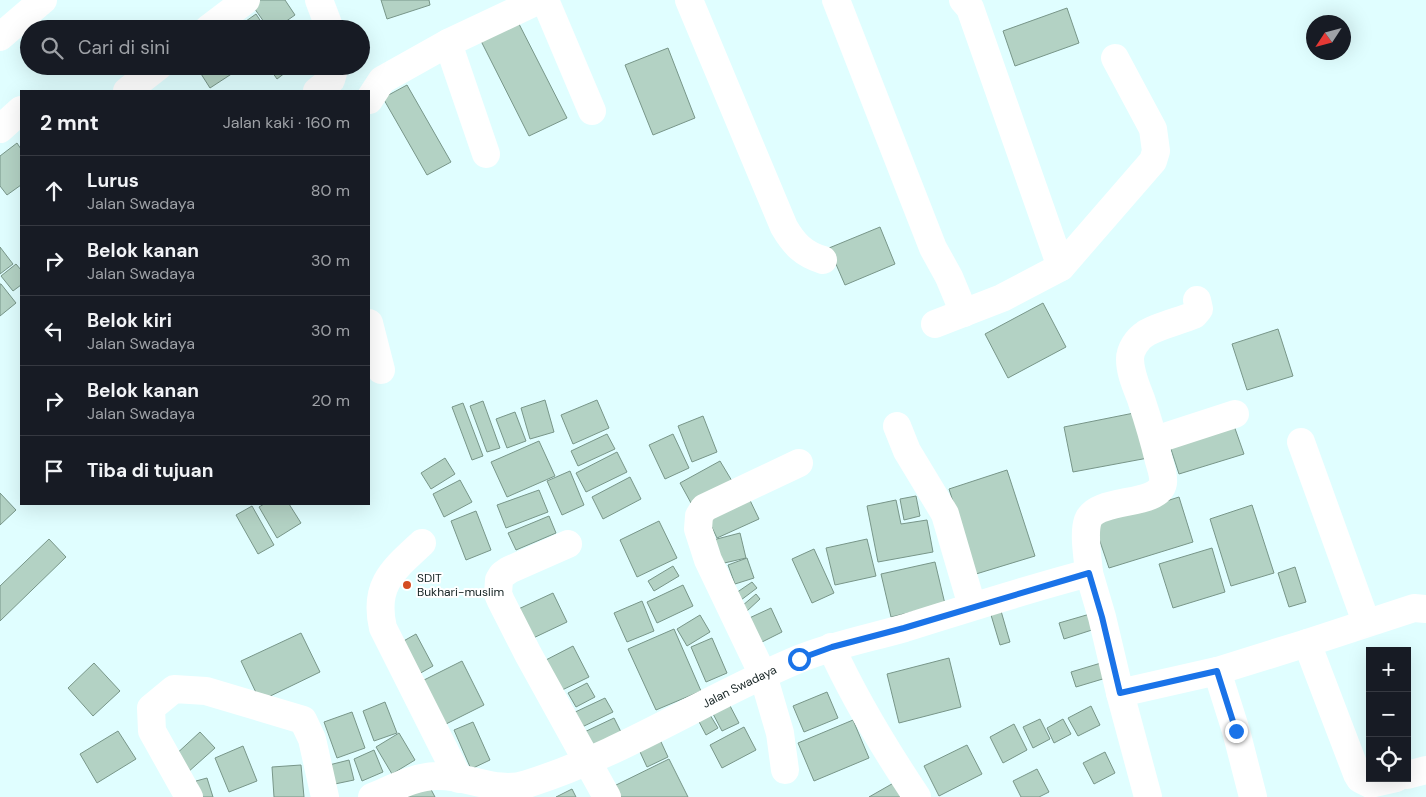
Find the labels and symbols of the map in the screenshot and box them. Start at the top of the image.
north arrow [1306,15,1351,60]
place label: SDIT Bukhari-muslim [417,570,504,600]
marker: SDIT Bukhari-muslim [401,579,413,591]
route start [788,648,811,671]
street label: Jalan Swadaya [699,662,779,712]
route end [1225,720,1248,743]

